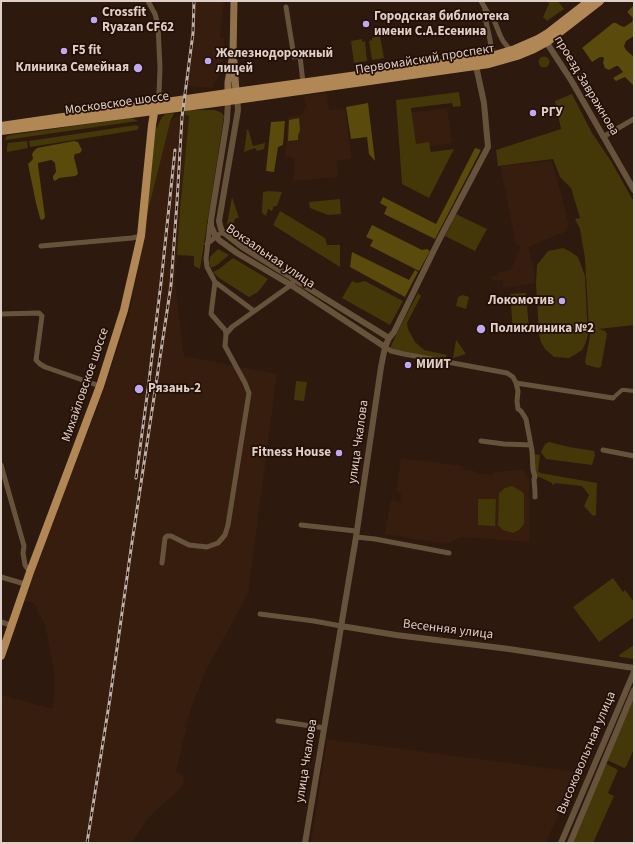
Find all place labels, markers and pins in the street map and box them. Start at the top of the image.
place label: Crossfit Ryazan CF62 [102,5,174,36]
place label: Городская библиотека имени С.А.Есенина [374,9,509,40]
marker: Crossfit Ryazan CF62 [89,15,99,25]
marker: Городская библиотека имени С.А.Есенина [361,19,371,29]
place label: F5 fit [72,43,101,59]
marker: F5 fit [59,46,69,56]
place label: Железнодорожный лицей [216,46,333,77]
marker: Железнодорожный лицей [203,56,213,66]
place label: Клиника Семейная [15,60,129,76]
marker: Клиника Семейная [132,62,144,74]
place label: РГУ [541,105,563,121]
marker: РГУ [528,108,538,118]
place label: Локомотив [488,293,554,309]
marker: Локомотив [557,296,567,306]
place label: Поликлиника №2 [490,321,594,337]
marker: Поликлиника №2 [475,323,487,335]
place label: МИИТ [416,357,451,373]
marker: МИИТ [403,360,413,370]
place label: Рязань-2 [148,381,201,397]
marker: Рязань-2 [133,383,145,395]
place label: Fitness House [251,445,331,461]
marker: Fitness House [334,448,344,458]

